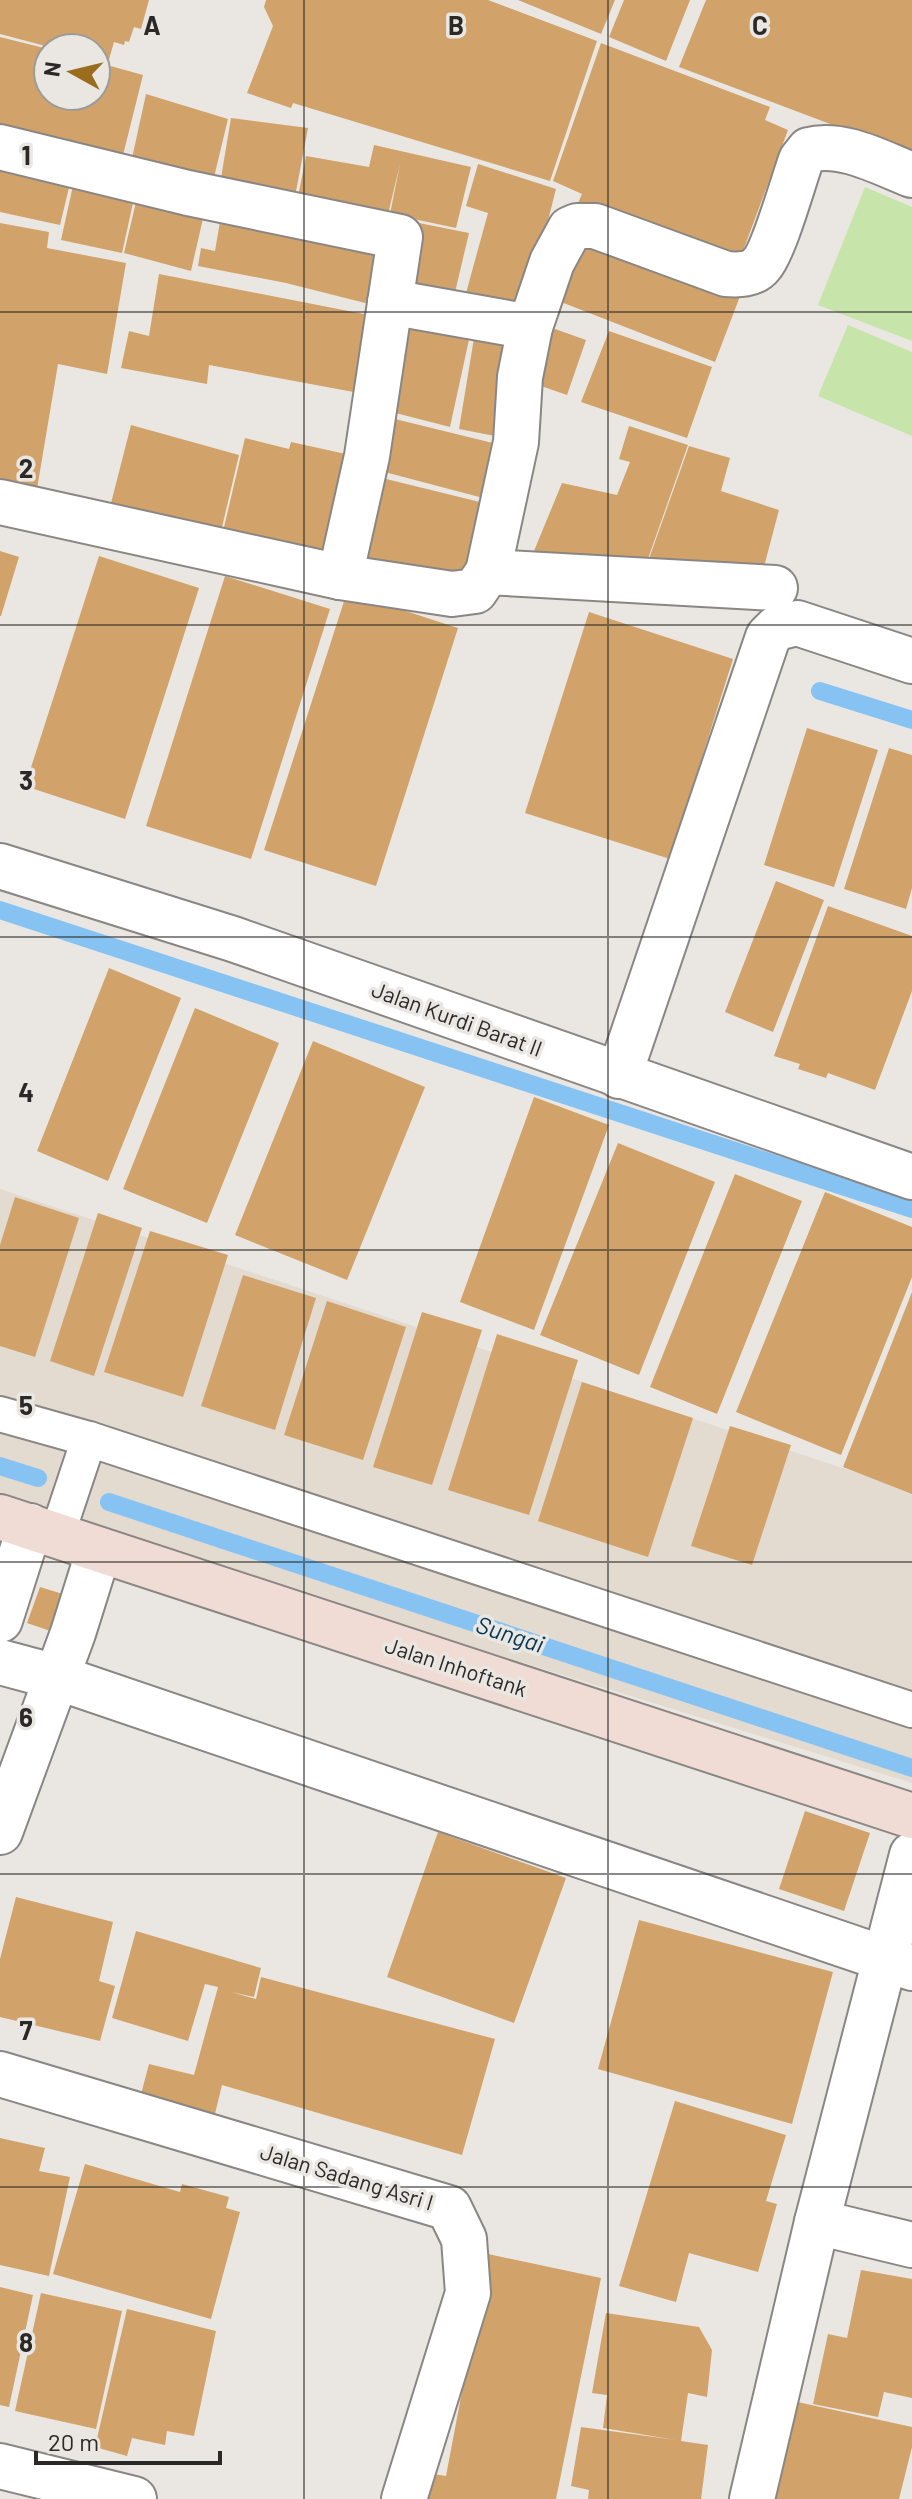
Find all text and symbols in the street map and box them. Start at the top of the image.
text: A [143,9,161,40]
text: B [448,9,464,40]
text: C [752,9,768,40]
north arrow [32,32,112,112]
text: N [37,60,65,78]
text: 1 [21,139,31,170]
text: 2 [19,452,33,483]
text: 3 [19,764,33,795]
street label: Jalan Kurdi Barat II [369,975,546,1061]
text: 4 [18,1076,34,1107]
text: 5 [19,1389,33,1420]
water label: Sungai [473,1609,548,1658]
street label: Jalan Inhoftank [382,1631,530,1701]
text: 6 [19,1701,33,1732]
text: 7 [20,2014,33,2045]
street label: Jalan Sadang Asri I [258,2137,437,2215]
text: 8 [19,2326,33,2357]
scale bar [36,2415,220,2465]
text: 20 m [48,2427,99,2456]

